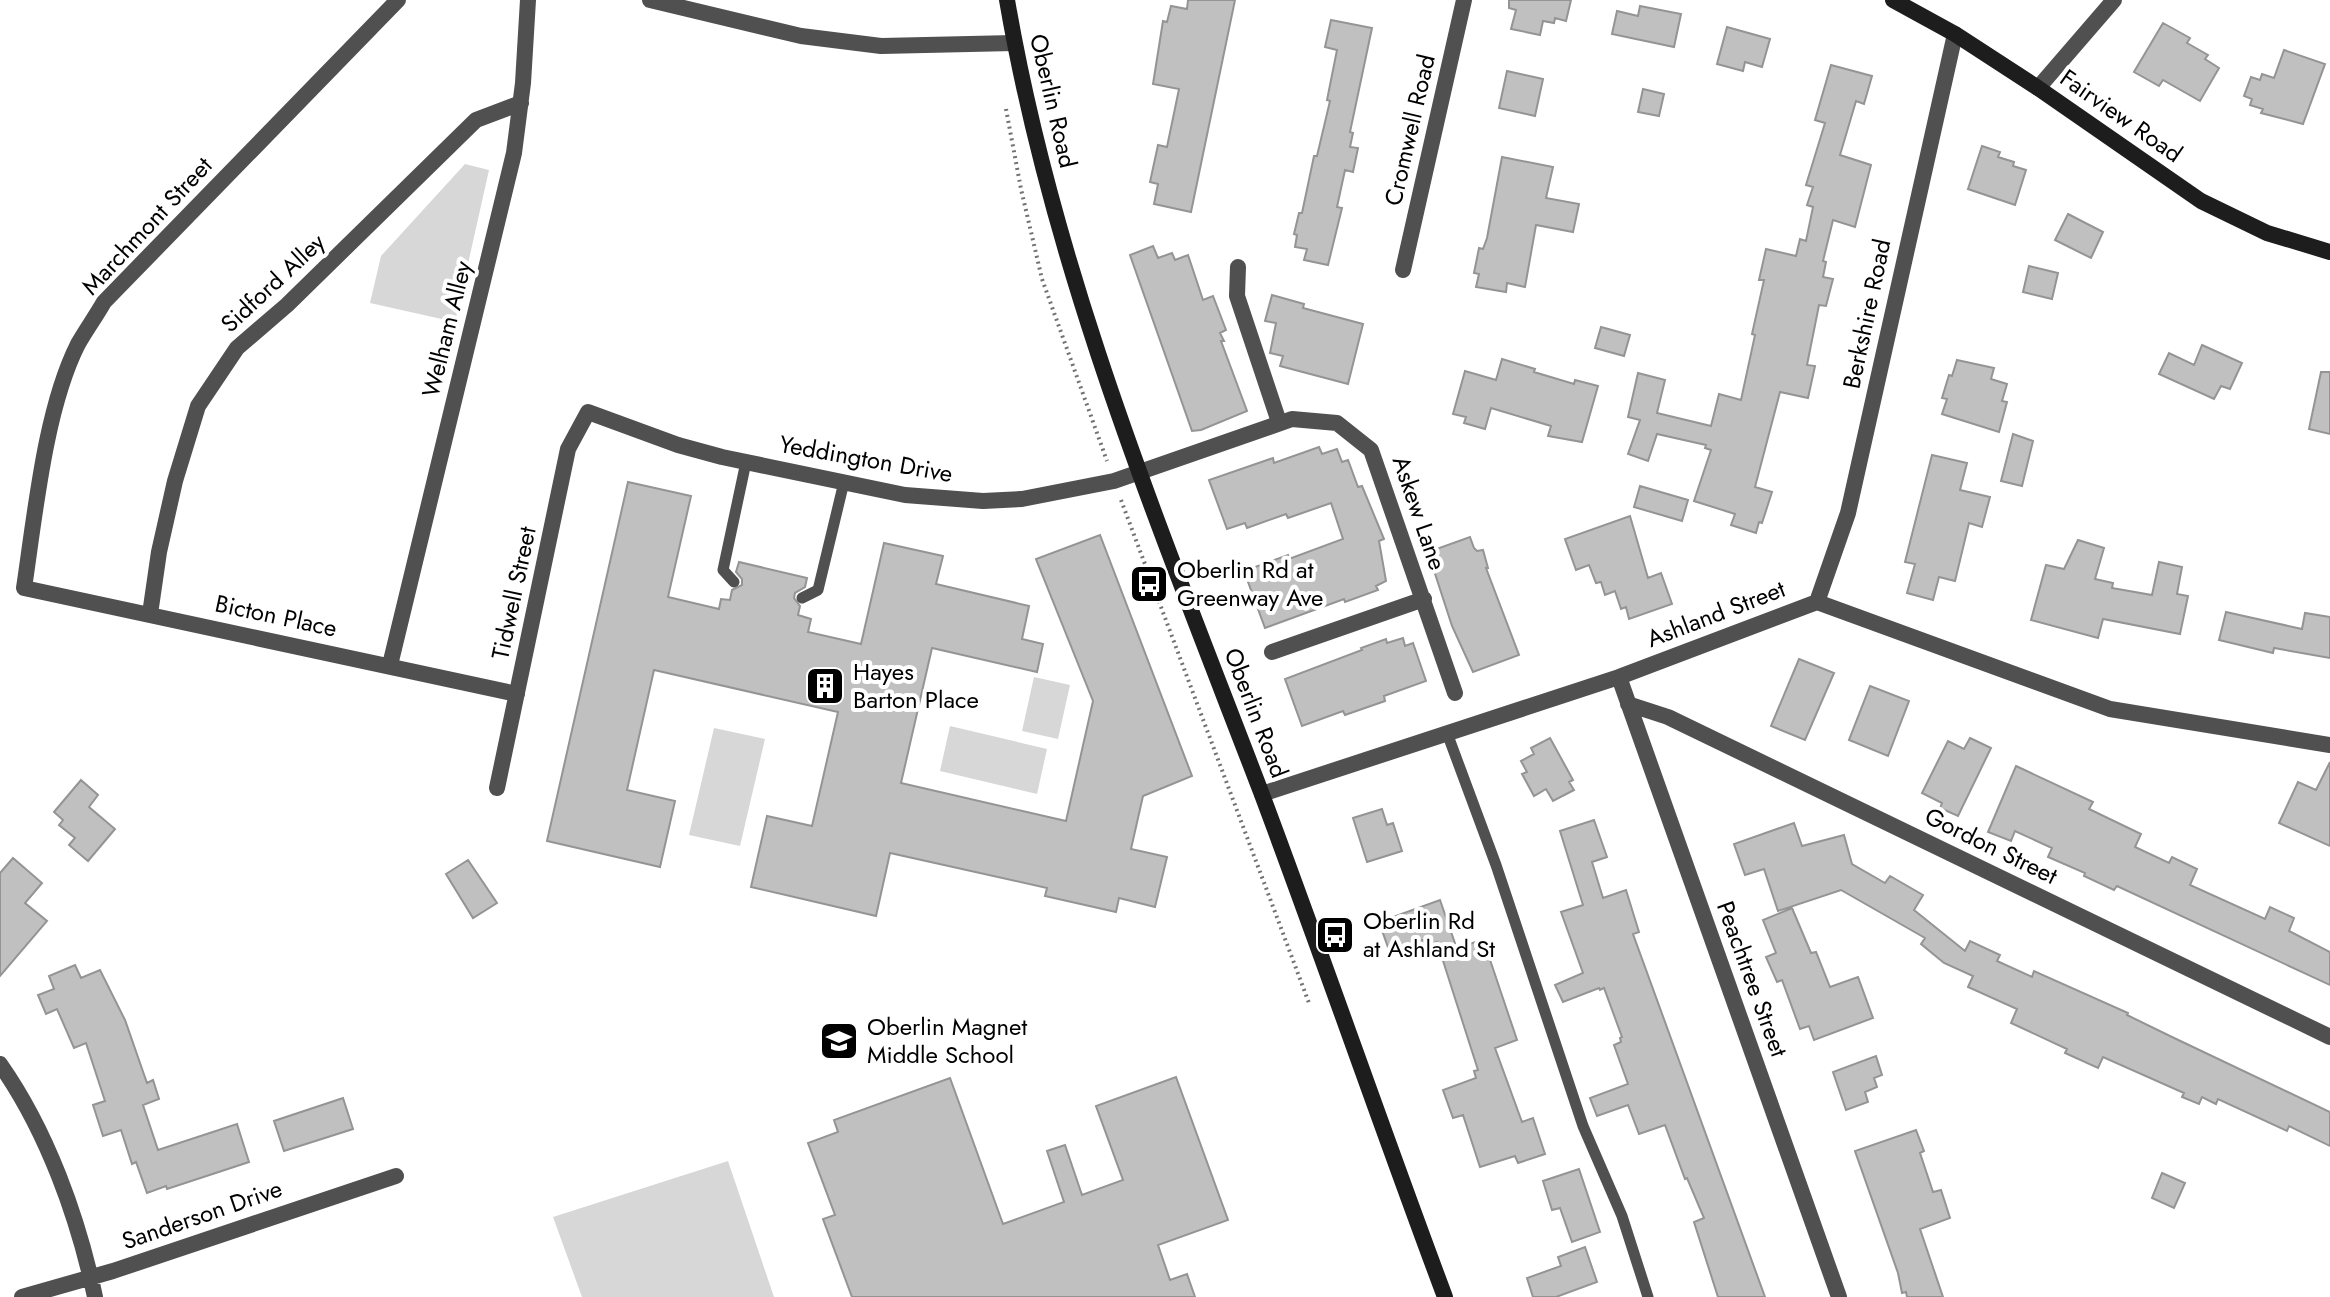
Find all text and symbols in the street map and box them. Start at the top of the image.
street label: Oberlin Road [1021,30,1086,171]
street label: Cromwell Road [1375,51,1444,209]
street label: Fairview Road [2053,60,2190,171]
street label: Marchmont Street [73,149,220,303]
street label: Sidford Alley [213,225,333,340]
street label: Berkshire Road [1834,236,1899,392]
street label: Welham Alley [413,257,480,401]
street label: Yeddington Drive [777,426,955,491]
street label: Askew Lane [1384,451,1455,575]
street label: Tidwell Street [482,523,545,663]
place label: Oberlin Rd at Greenway Ave [1177,552,1323,615]
bus stop icon: Oberlin Rd at Greenway Ave [1128,563,1170,605]
street label: Ashland Street [1641,571,1790,656]
street label: Bicton Place [212,586,340,646]
street label: Oberlin Road [1216,643,1297,783]
place label: Hayes Barton Place [853,654,979,717]
building icon: Hayes Barton Place [804,665,846,707]
street label: Gordon Street [1919,798,2064,893]
street label: Peachtree Street [1708,896,1797,1062]
place label: Oberlin Rd at Ashland St [1363,903,1495,966]
bus stop icon: Oberlin Rd at Ashland St [1314,914,1356,956]
place label: Oberlin Magnet Middle School [867,1009,1027,1072]
school or university icon: Oberlin Magnet Middle School [818,1020,860,1062]
street label: Sanderson Drive [117,1171,287,1258]

